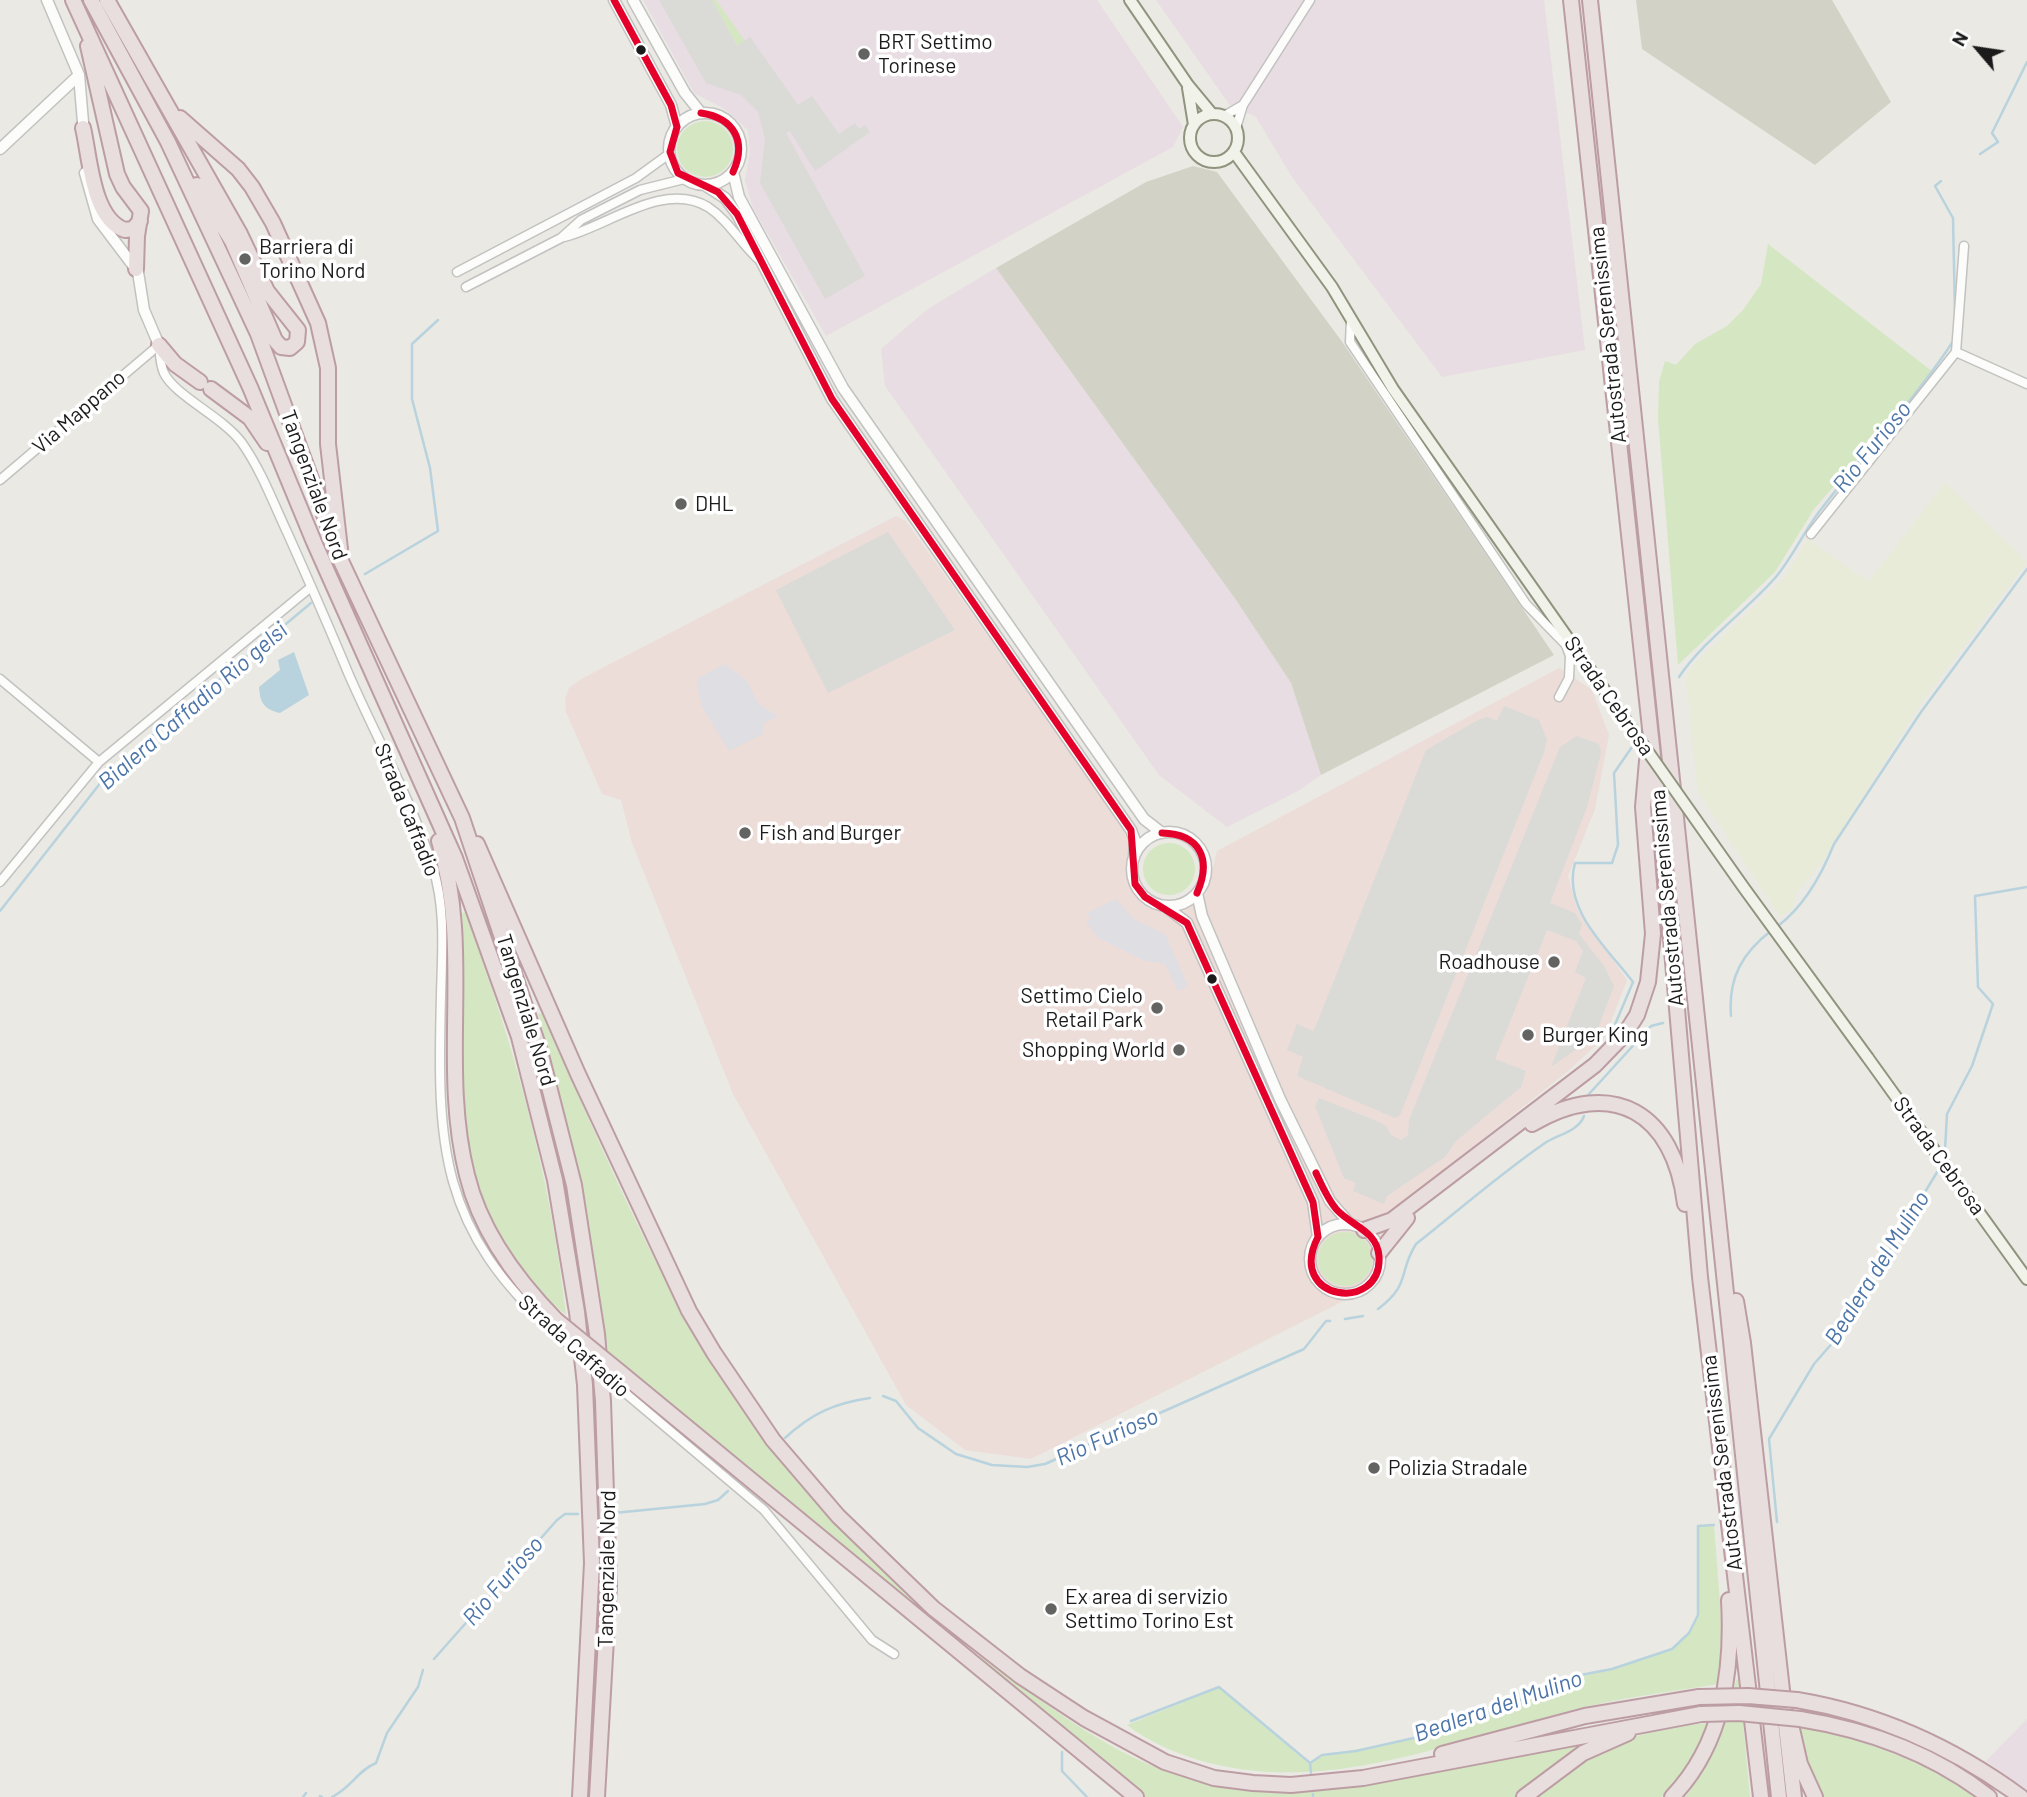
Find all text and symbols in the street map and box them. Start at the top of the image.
north arrow [1943,14,2013,84]
text: N [1946,27,1972,50]
place label: BRT Settimo Torinese [878,29,993,79]
unlabelled marker [634,43,648,57]
marker: BRT Settimo Torinese [856,46,872,62]
street label: Autostrada Serenissima [1584,226,1632,444]
place label: Barriera di Torino Nord [259,234,365,284]
marker: Barriera di Torino Nord [237,251,253,267]
street label: Via Mappano [27,365,131,459]
water label: Rio Furioso [1827,396,1917,498]
street label: Tangenziale Nord [275,407,353,563]
place label: DHL [695,491,734,517]
marker: DHL [673,496,689,512]
water label: Bialera Caffadio Rio gelsi [93,616,293,796]
street label: Strada Cebrosa [1559,631,1659,761]
street label: Strada Caffadio [369,740,445,880]
street label: Autostrada Serenissima [1645,789,1689,1007]
place label: Fish and Burger [759,820,901,846]
marker: Fish and Burger [737,825,753,841]
street label: Tangenziale Nord [491,931,561,1089]
place label: Roadhouse [1438,949,1540,975]
marker: Roadhouse [1546,954,1562,970]
unlabelled marker [1205,972,1219,986]
place label: Settimo Cielo Retail Park [1021,983,1143,1033]
marker: Settimo Cielo Retail Park [1149,1000,1165,1016]
place label: Burger King [1542,1022,1649,1048]
marker: Burger King [1520,1027,1536,1043]
place label: Shopping World [1022,1037,1165,1063]
marker: Shopping World [1171,1042,1187,1058]
street label: Strada Cebrosa [1888,1092,1990,1220]
water label: Bealera del Mulino [1819,1186,1935,1350]
street label: Strada Caffadio [513,1289,635,1403]
street label: Autostrada Serenissima [1696,1354,1748,1572]
water label: Rio Furioso [1052,1402,1162,1472]
place label: Polizia Stradale [1388,1455,1528,1481]
marker: Polizia Stradale [1366,1460,1382,1476]
street label: Tangenziale Nord [593,1490,621,1648]
water label: Rio Furioso [457,1531,549,1631]
place label: Ex area di servizio Settimo Torino Est [1065,1584,1234,1634]
marker: Ex area di servizio Settimo Torino Est [1043,1601,1059,1617]
water label: Bealera del Mulino [1410,1664,1586,1748]

